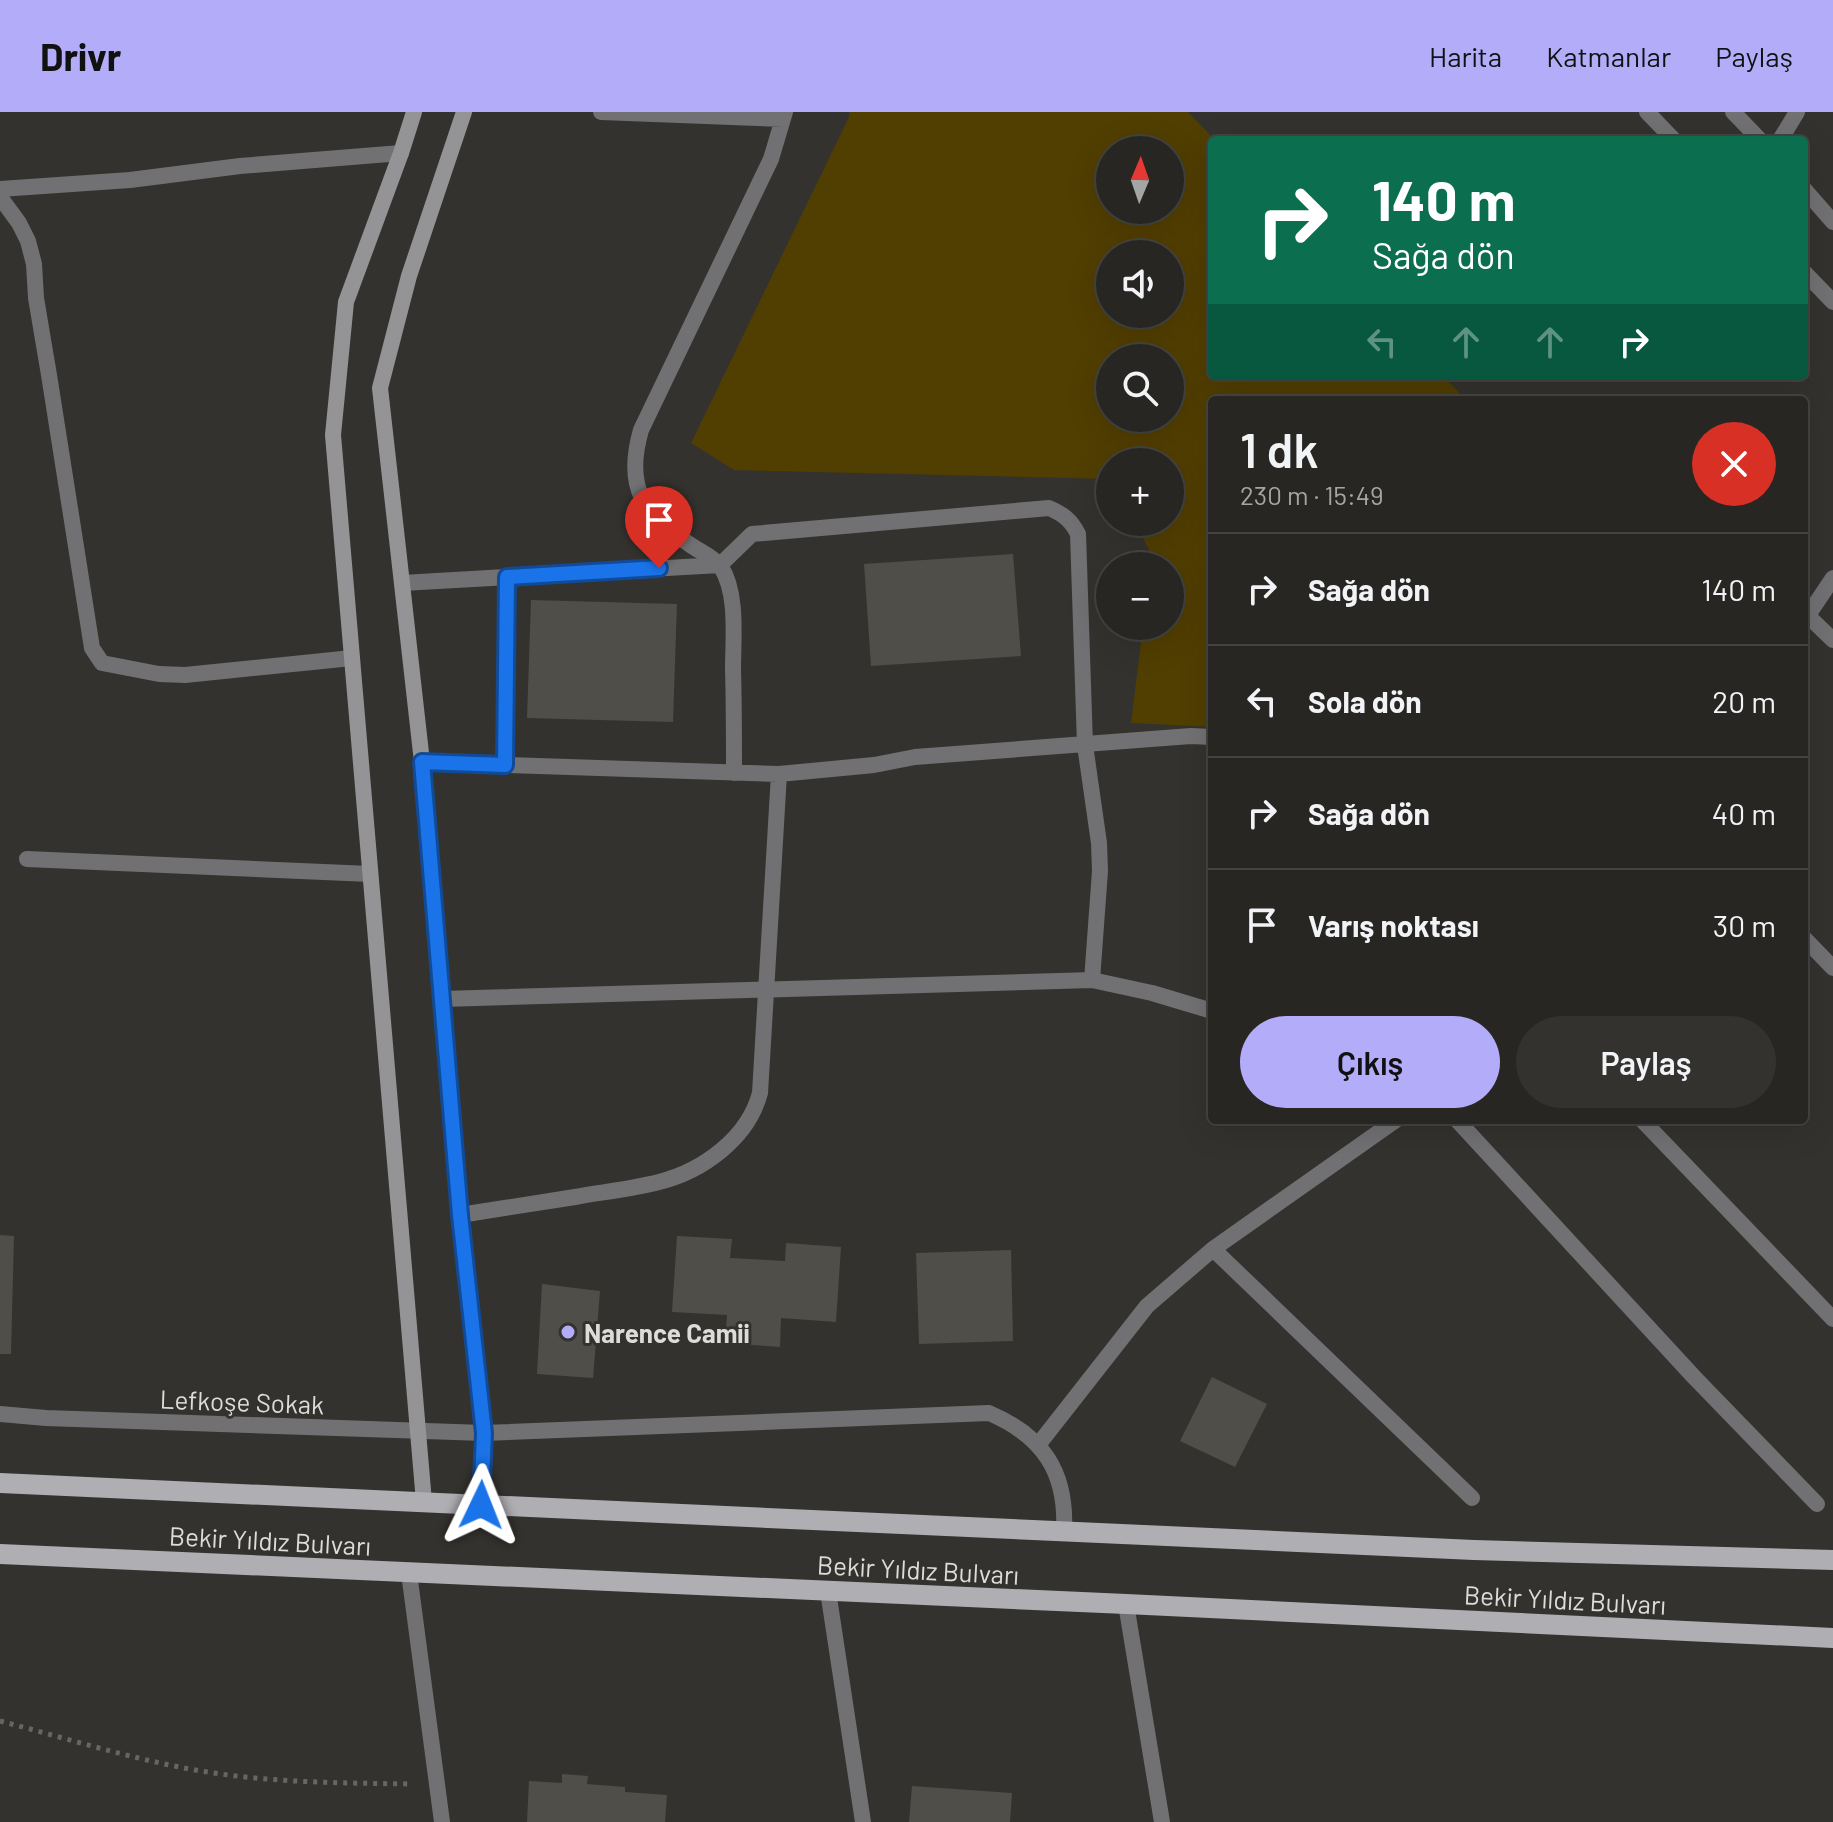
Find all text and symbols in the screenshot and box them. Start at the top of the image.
text: Drivr [40,33,121,79]
text: Harita [1429,39,1502,73]
text: Katmanlar [1546,39,1671,73]
text: Paylaş [1715,39,1793,73]
north arrow [1096,136,1184,224]
map controls [1096,136,1184,640]
text: 140 m [1372,165,1516,232]
icon: right [1240,168,1344,272]
text: Sağa dön [1372,233,1515,276]
button: sound [1096,240,1184,328]
icon: left [1360,320,1404,364]
icon: ahead [1444,320,1488,364]
icon: ahead [1528,320,1572,364]
icon: right [1612,320,1656,364]
button: search [1096,344,1184,432]
text: 1 dk [1240,420,1318,478]
button: close [1692,422,1776,506]
button: + [1096,448,1184,536]
text: 230 m · 15:49 [1240,479,1384,510]
pin [625,486,693,568]
icon: arrive [637,498,681,542]
button: − [1096,552,1184,640]
icon: right [1240,567,1284,611]
text: Sağa dön [1308,571,1430,607]
text: 140 m [1701,571,1776,607]
icon: left [1240,679,1284,723]
text: Sola dön [1308,683,1422,719]
text: 20 m [1712,683,1776,719]
icon: right [1240,791,1284,835]
text: Sağa dön [1308,795,1430,831]
text: 40 m [1712,795,1776,831]
icon: arrive [1240,903,1284,947]
text: Varış noktası [1308,907,1479,943]
text: 30 m [1713,907,1776,943]
button: Çıkış [1240,1016,1500,1108]
button: Paylaş [1516,1016,1776,1108]
place label: Narence Camii [584,1317,750,1348]
marker: Narence Camii [559,1323,577,1341]
street label: Lefkoşe Sokak [159,1383,325,1419]
position arrow [439,1463,523,1547]
street label: Bekir Yıldız Bulvarı [168,1519,372,1561]
street label: Bekir Yıldız Bulvarı [816,1548,1020,1590]
street label: Bekir Yıldız Bulvarı [1463,1578,1667,1620]

